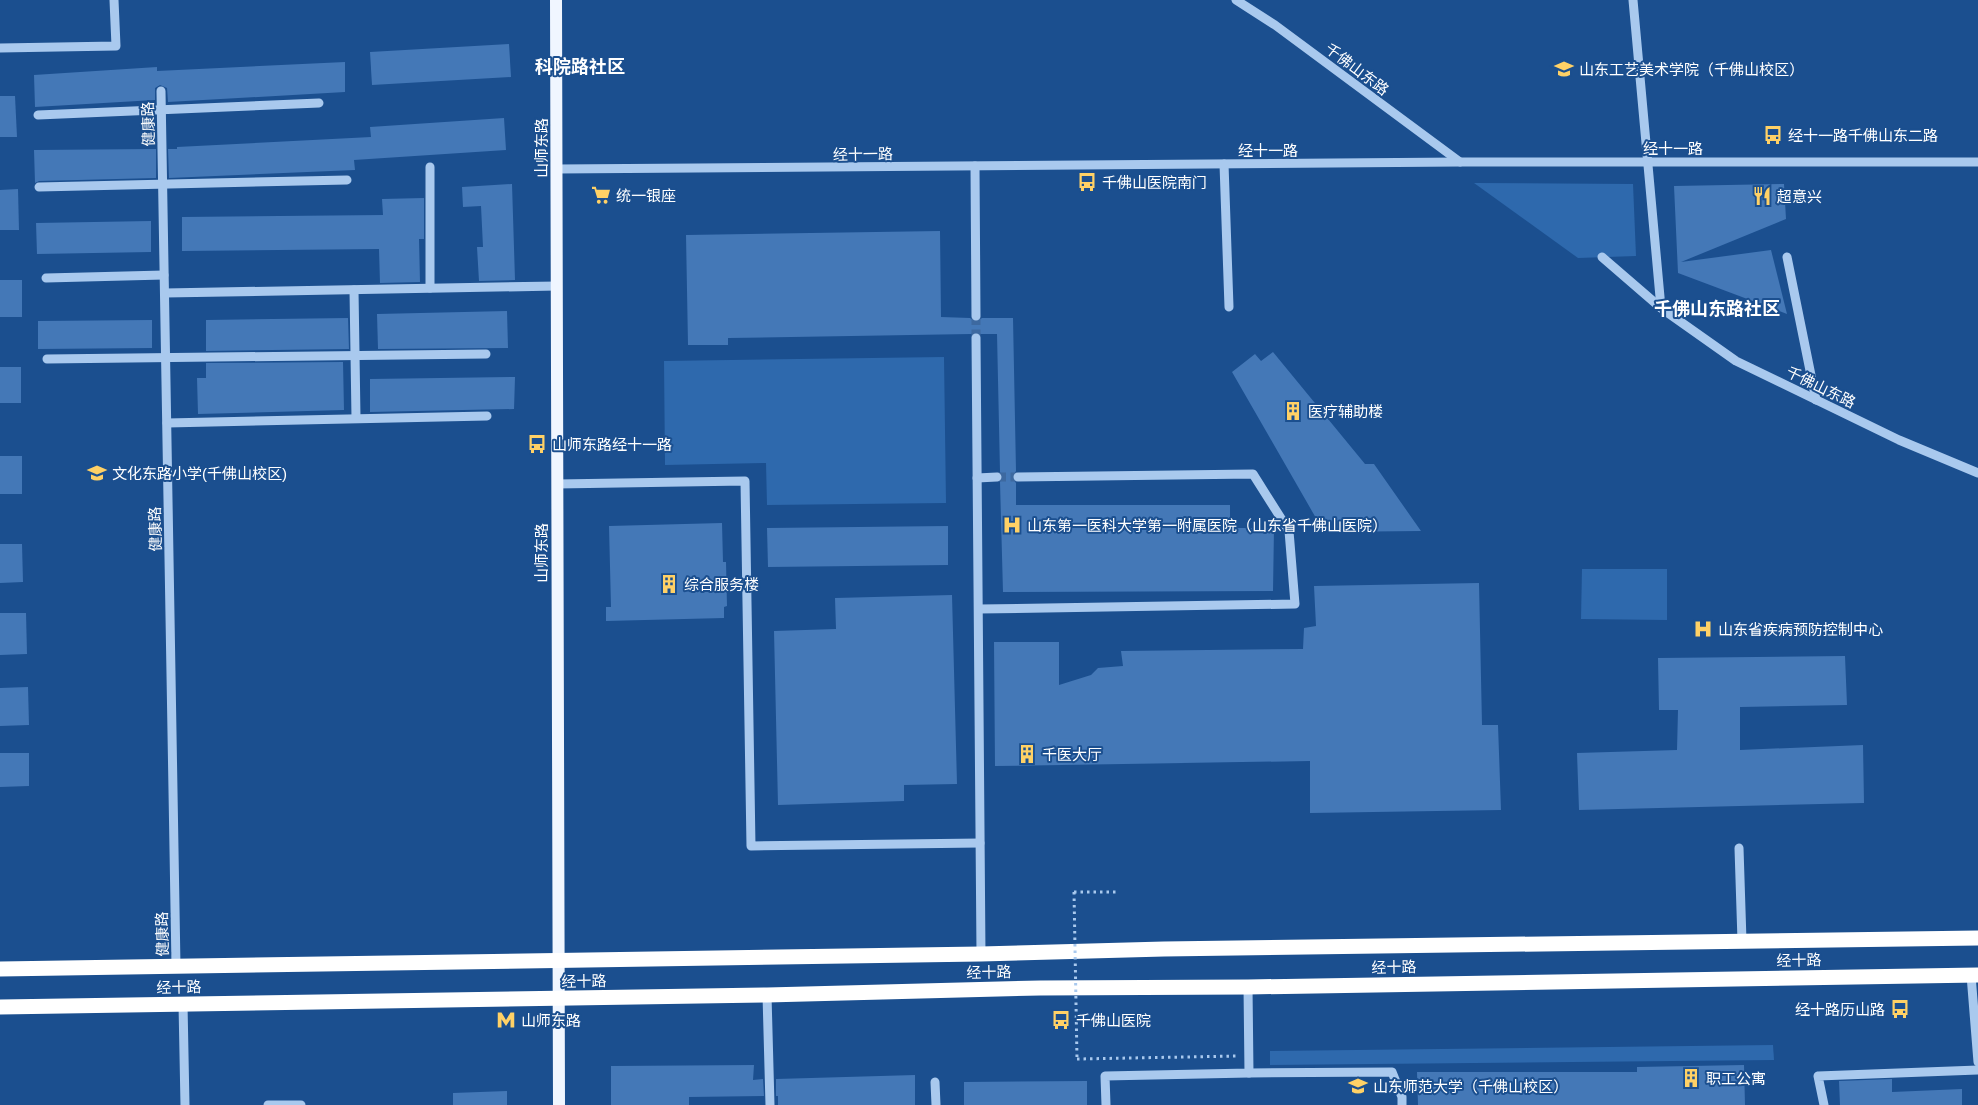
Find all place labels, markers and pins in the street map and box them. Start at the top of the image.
school or university icon: 山东工艺美术学院（千佛山校区） [1553,58,1575,80]
place label: 山东工艺美术学院（千佛山校区） [1579,61,1804,78]
bus stop icon: 经十一路千佛山东二路 [1762,124,1784,146]
place label: 经十一路千佛山东二路 [1788,127,1938,144]
bus stop icon: 千佛山医院南门 [1076,171,1098,193]
place label: 千佛山医院南门 [1102,174,1207,191]
supermarket icon: 统一银座 [590,184,612,206]
restaurant icon: 超意兴 [1751,185,1773,207]
place label: 统一银座 [616,187,676,204]
place label: 超意兴 [1777,188,1822,205]
building icon: 医疗辅助楼 [1282,400,1304,422]
place label: 医疗辅助楼 [1308,403,1383,420]
bus stop icon: 山师东路经十一路 [526,433,548,455]
place label: 山师东路经十一路 [552,436,672,453]
school or university icon: 文化东路小学(千佛山校区) [86,462,108,484]
place label: 文化东路小学(千佛山校区) [112,465,287,482]
hospital icon: 山东第一医科大学第一附属医院（山东省千佛山医院） [1001,514,1023,536]
place label: 山东第一医科大学第一附属医院（山东省千佛山医院） [1027,517,1387,534]
building icon: 综合服务楼 [658,573,680,595]
place label: 综合服务楼 [684,576,759,593]
hospital icon: 山东省疾病预防控制中心 [1692,618,1714,640]
place label: 山东省疾病预防控制中心 [1718,621,1883,638]
building icon: 千医大厅 [1016,743,1038,765]
place label: 千医大厅 [1042,746,1102,763]
bus stop icon: 经十路历山路 [1889,998,1911,1020]
place label: 经十路历山路 [1795,1001,1885,1018]
metro station icon: 山师东路 [495,1009,517,1031]
bus stop icon: 千佛山医院 [1050,1009,1072,1031]
place label: 山师东路 [521,1012,581,1029]
place label: 千佛山医院 [1076,1012,1151,1029]
building icon: 职工公寓 [1680,1067,1702,1089]
place label: 职工公寓 [1706,1070,1766,1087]
school or university icon: 山东师范大学（千佛山校区） [1347,1075,1369,1097]
place label: 山东师范大学（千佛山校区） [1373,1078,1568,1095]

